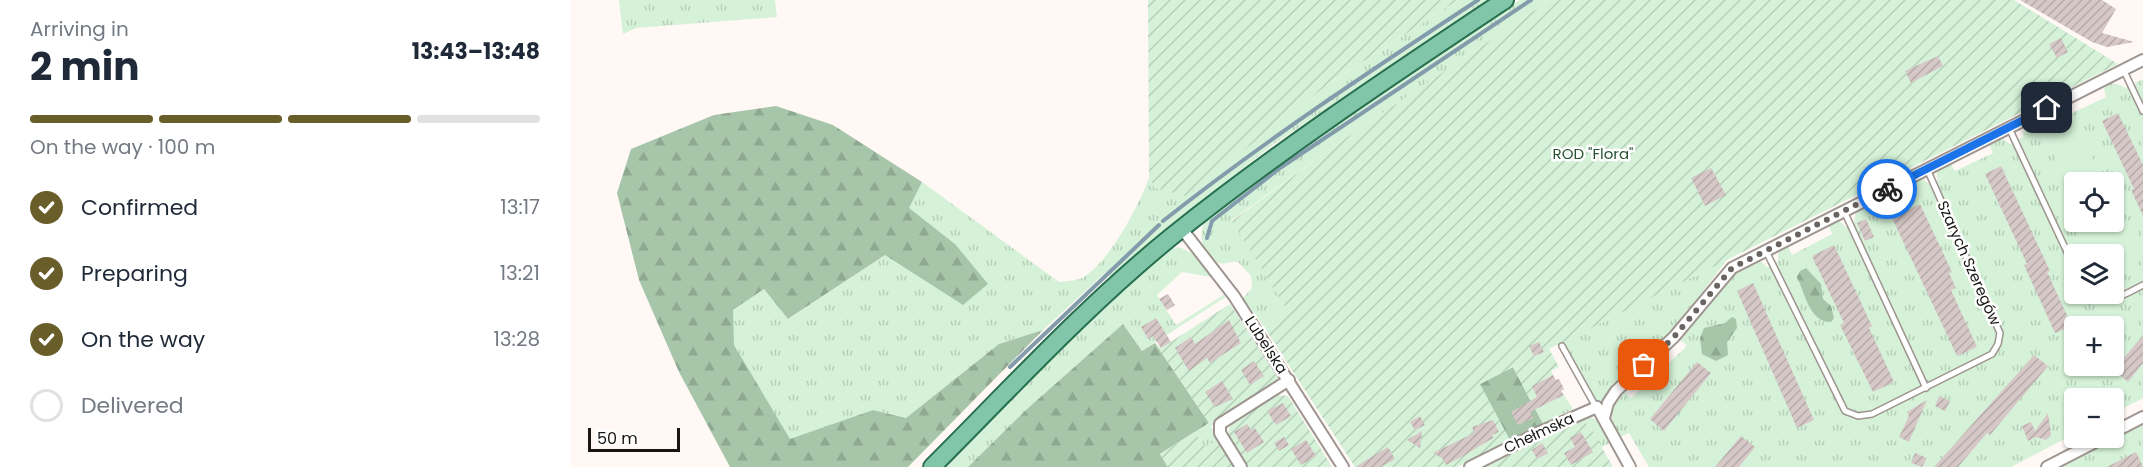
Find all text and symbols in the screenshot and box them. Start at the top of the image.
text: Arriving in [30,15,129,43]
text: 13:43–13:48 [412,36,540,67]
text: 2 min [30,39,140,94]
pin [2021,82,2072,133]
icon: home [2030,91,2063,124]
text: On the way · 100 m [30,133,215,161]
park label: ROD "Flora" [1553,143,1633,164]
courier [1857,159,1917,219]
map controls [2064,172,2124,448]
button: locate [2064,172,2124,232]
icon: bike [1871,173,1904,206]
icon: check [30,191,63,224]
text: Confirmed [81,192,198,223]
text: 13:17 [500,193,540,221]
street label: Szarych Szeregów [1933,197,2007,329]
button: layers [2064,244,2124,304]
icon: check [30,257,63,290]
text: Preparing [81,258,188,289]
text: 13:21 [500,259,540,287]
street label: Lubelska [1240,312,1293,378]
button: + [2064,316,2124,376]
icon: check [30,323,63,356]
text: On the way [81,324,205,355]
text: 13:28 [493,325,540,353]
pin [1618,339,1669,390]
icon: bag [1627,348,1660,381]
button: − [2064,388,2124,448]
text: Delivered [81,390,184,421]
street label: Chełmska [1500,407,1577,458]
scale bar [588,425,680,452]
text: 50 m [597,427,638,450]

